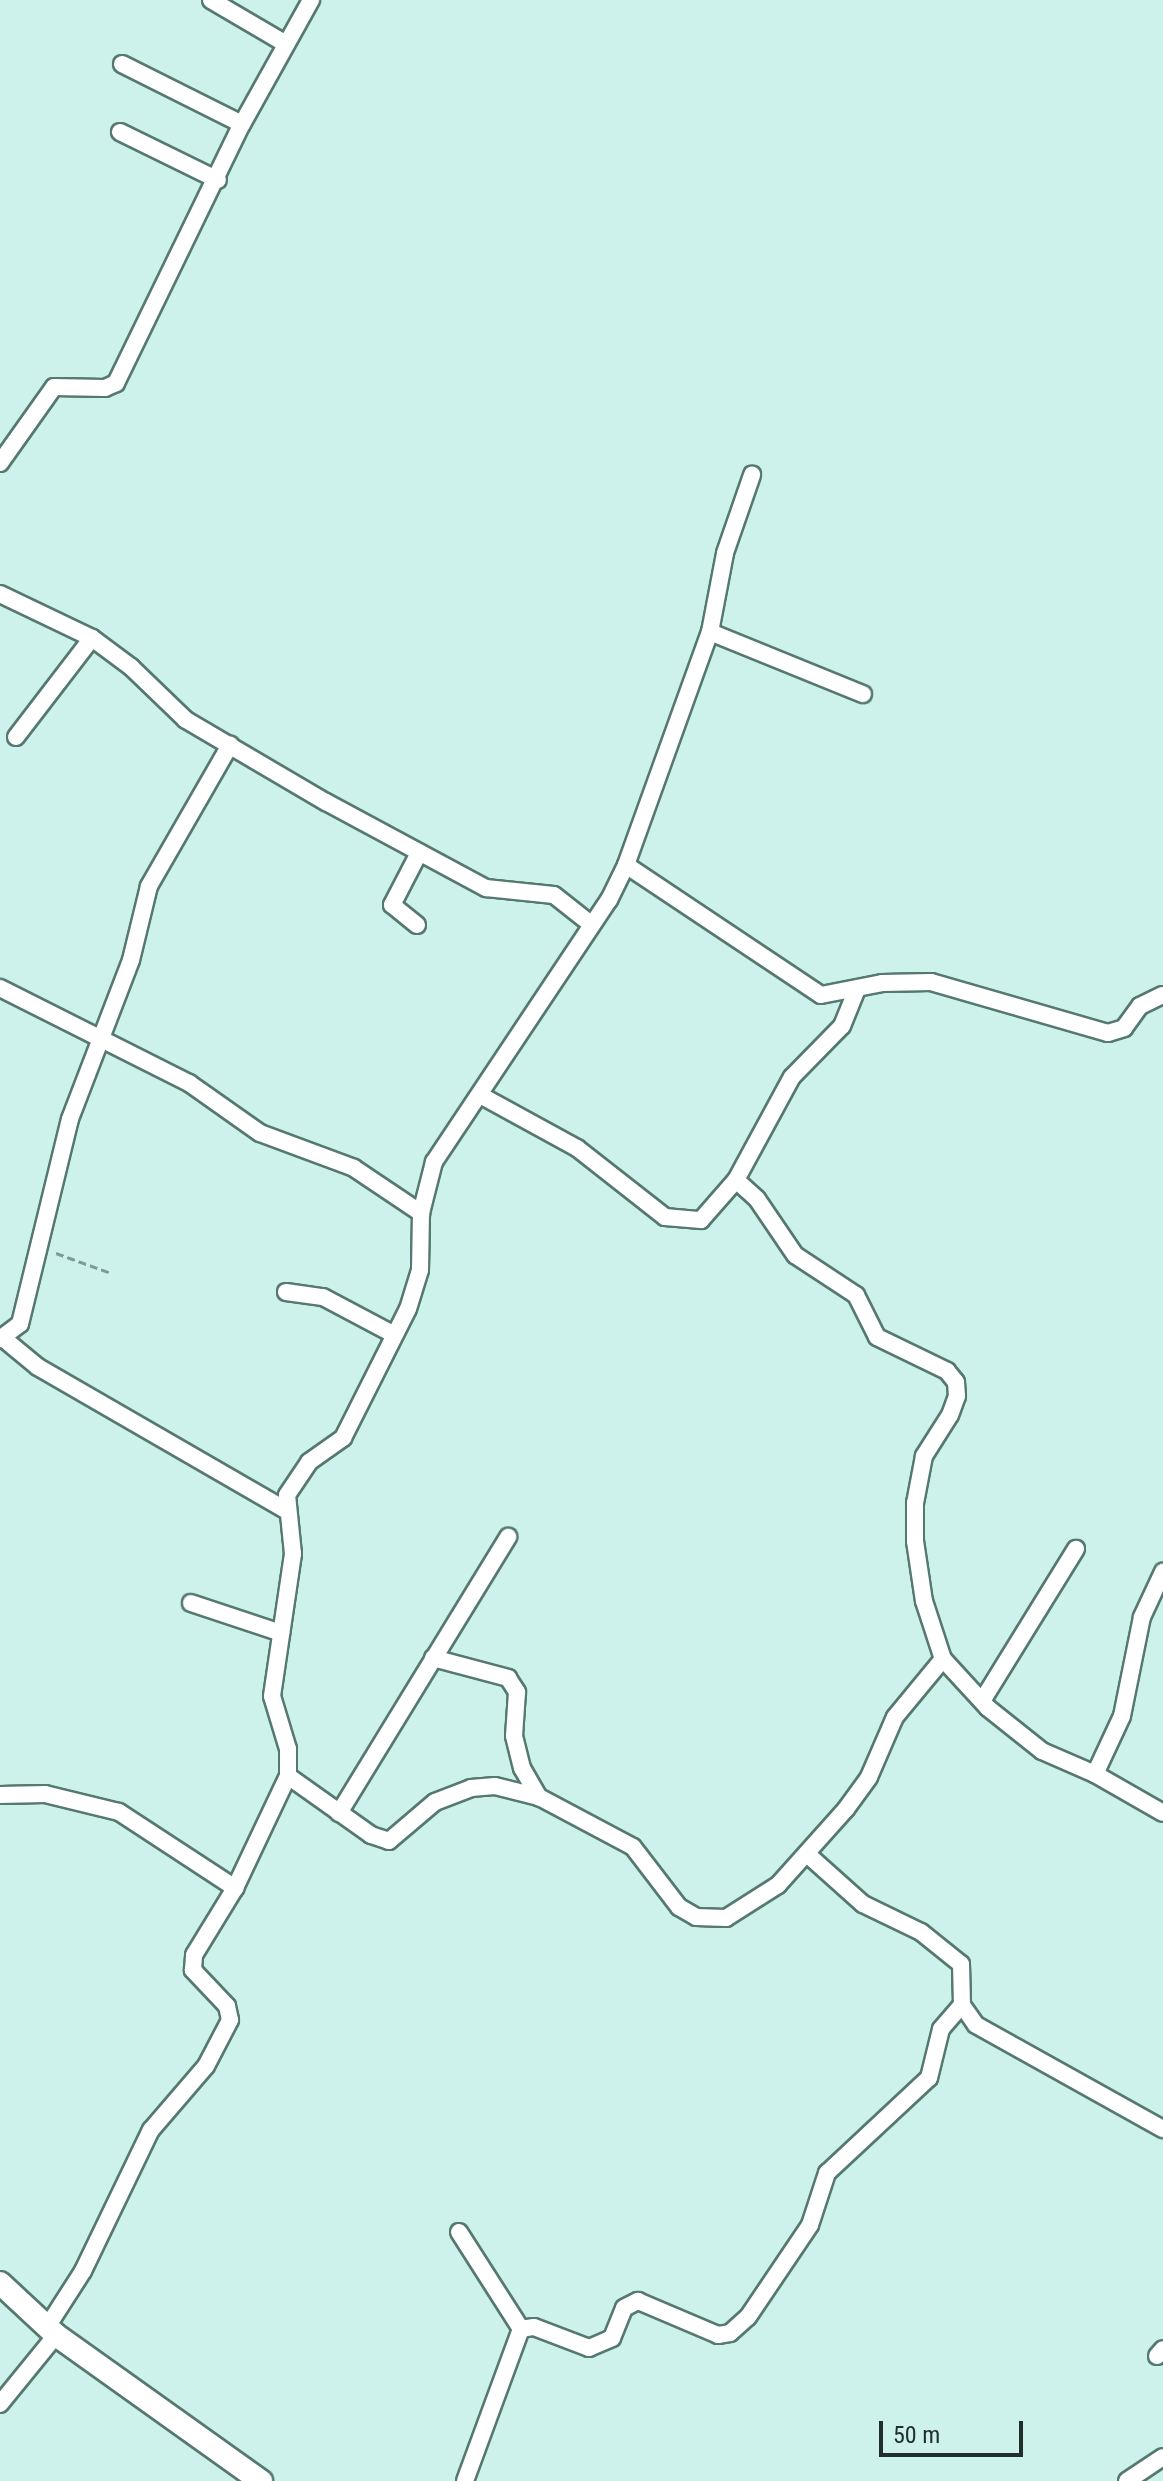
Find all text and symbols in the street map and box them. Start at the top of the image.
scale bar [883,2405,1027,2455]
text: 50 m [893,2421,940,2449]

